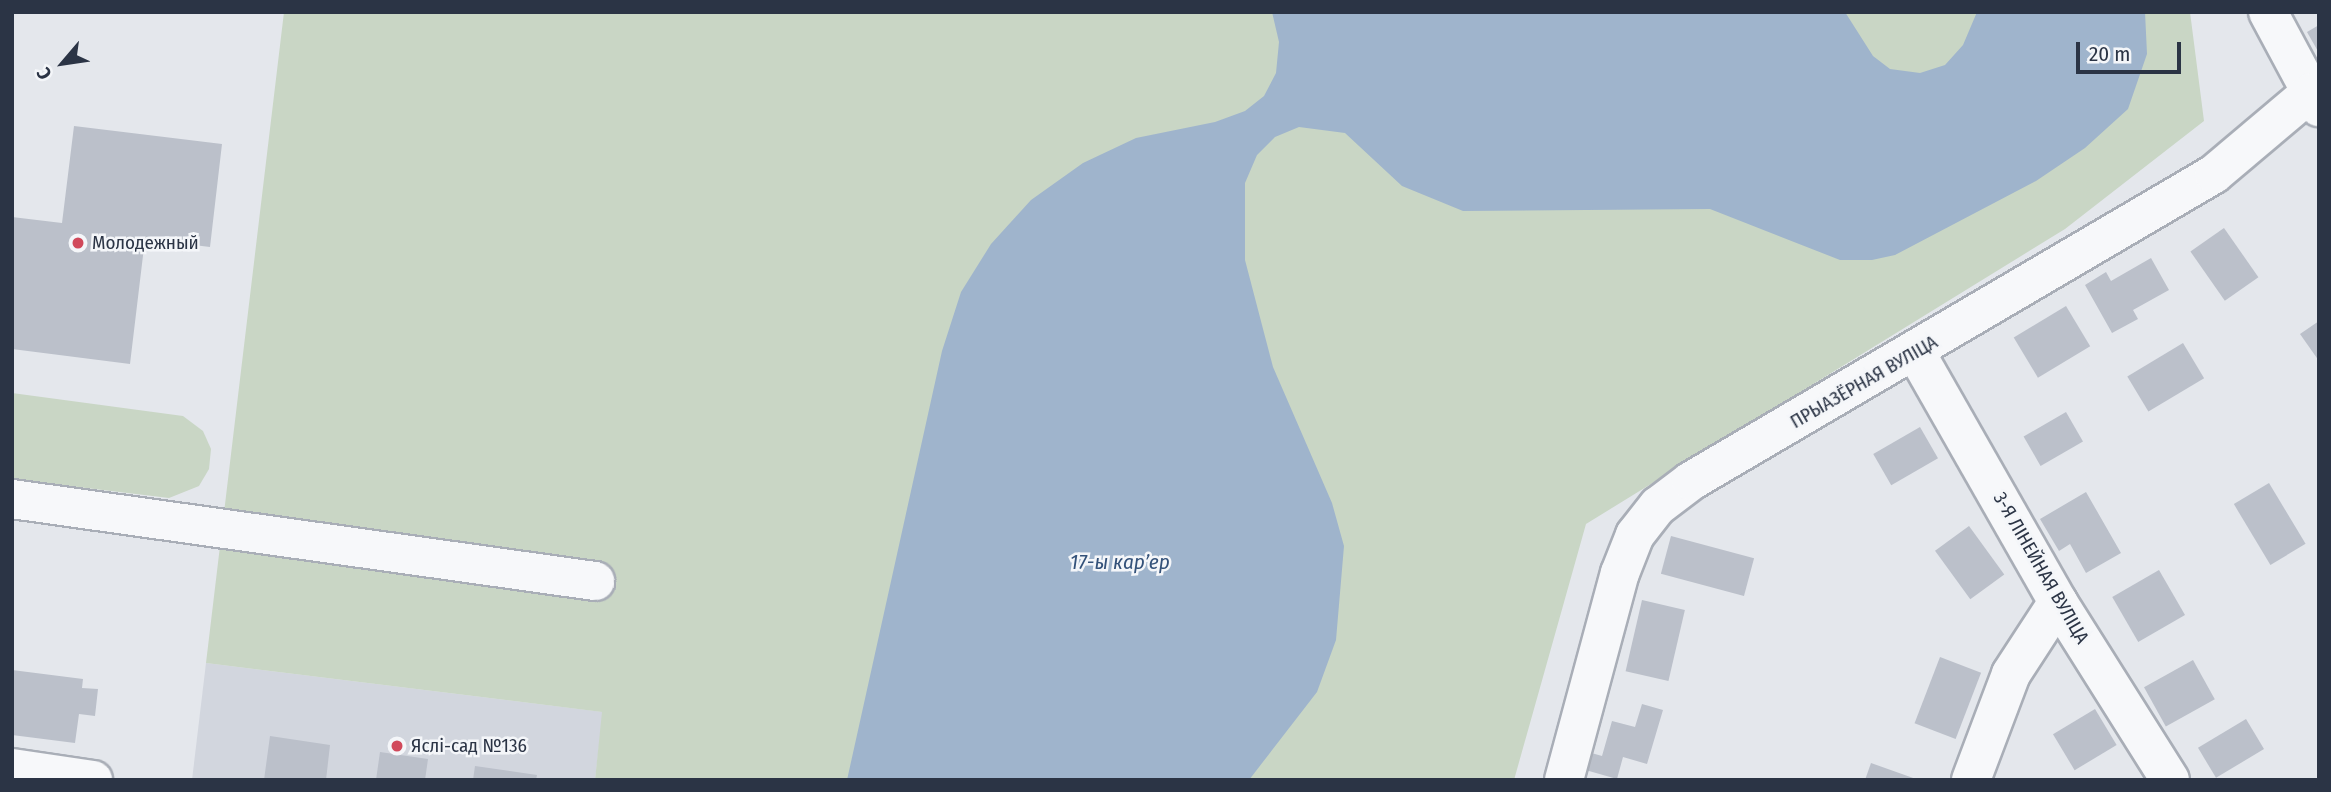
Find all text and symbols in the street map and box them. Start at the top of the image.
north arrow [28,28,98,98]
scale bar [2079,28,2184,72]
text: 20 m [2089,41,2130,67]
text: С [32,63,57,83]
place label: Молодежный [92,232,199,254]
marker: Молодежный [70,235,86,251]
street label: ПРЫАЗЁРНАЯ ВУЛІЦА [1786,331,1942,433]
street label: 3-Я ЛІНЕЙНАЯ ВУЛІЦА [1988,488,2094,648]
water label: 17-ы кар’ер [1070,549,1170,575]
place label: Яслі-сад №136 [411,735,527,757]
marker: Яслі-сад №136 [389,738,405,754]

